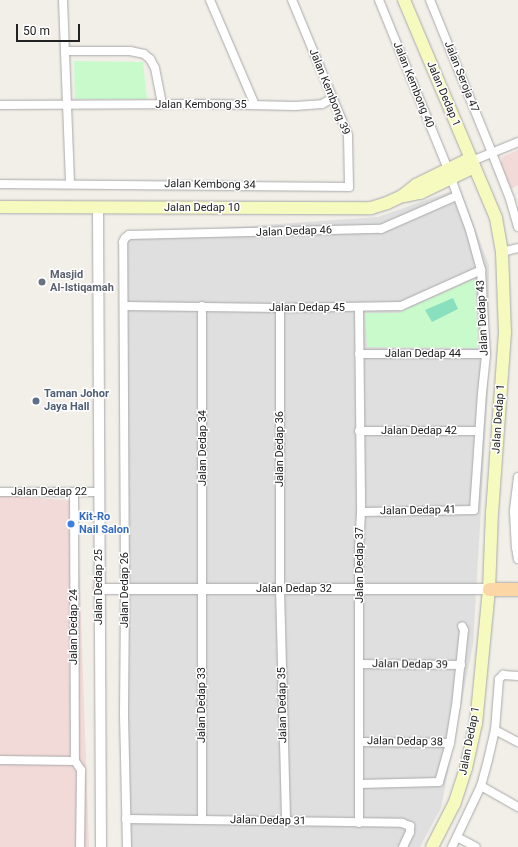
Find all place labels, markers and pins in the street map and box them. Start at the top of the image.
place label: Masjid Al-Istiqamah [50,269,114,295]
marker: Masjid Al-Istiqamah [37,277,47,287]
place label: Taman Johor Jaya Hall [44,388,109,414]
marker: Taman Johor Jaya Hall [31,396,41,406]
place label: Kit-Ro Nail Salon [79,511,129,537]
marker: Kit-Ro Nail Salon [66,519,76,529]

